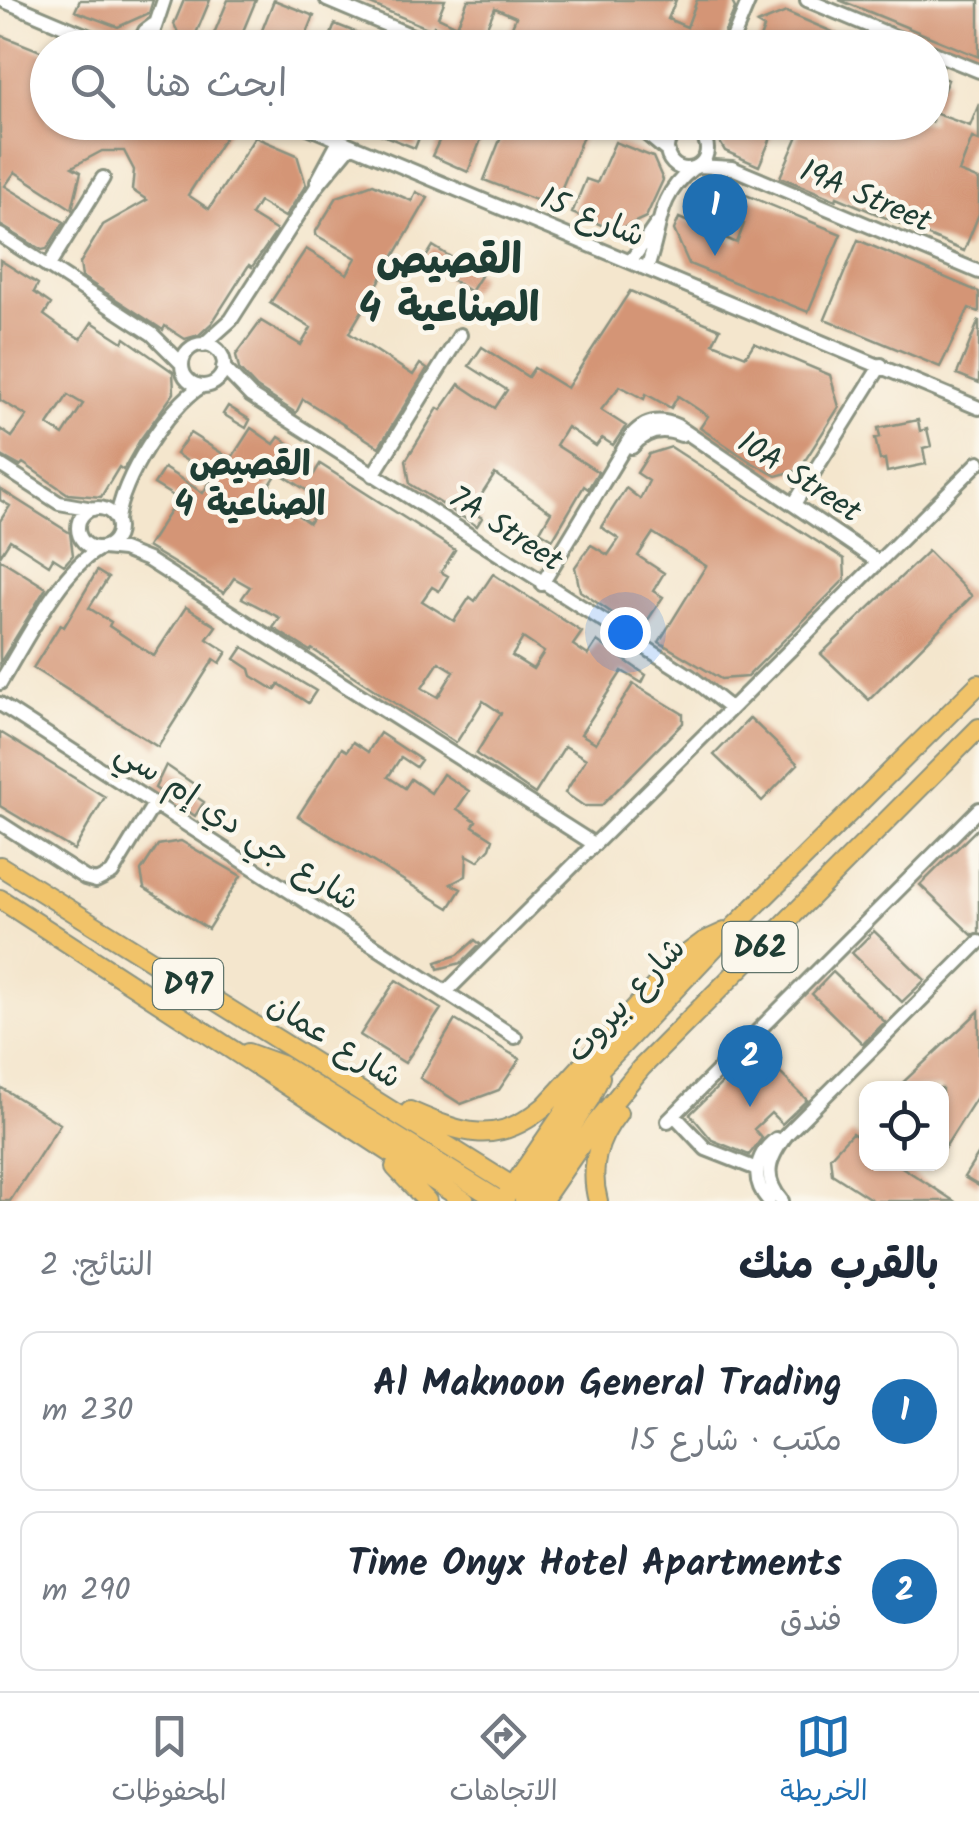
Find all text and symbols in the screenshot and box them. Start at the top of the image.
search box [30,30,949,140]
text: ابحث هنا [145,56,287,116]
icon: search [65,58,120,113]
street label: 19A Street [791,147,940,248]
street label: شارع 15 [532,174,652,262]
pin: 1 [682,174,748,256]
district label: القصيص الصناعية 4 [358,228,540,343]
street label: 10A Street [726,419,872,538]
district label: القصيص الصناعية 4 [174,438,326,534]
street label: 7A Street [437,474,573,587]
your location [600,607,651,658]
street label: شارع جي دي إم سي [104,729,369,925]
road number: D62 [722,922,798,972]
street label: شارع بيروت [555,926,699,1076]
road number: D97 [153,959,223,1009]
street label: شارع عمان [256,981,411,1104]
pin: 2 [718,1024,782,1107]
map controls [859,1081,949,1171]
button: locate [859,1081,949,1171]
text: بالقرب منك [739,1233,939,1300]
text: النتائج: 2 [40,1241,153,1292]
text: Al Maknoon General Trading [373,1355,842,1415]
text: 230 m [42,1386,133,1437]
text: 1 [900,1386,909,1437]
text: مكتب · شارع 15 [629,1416,842,1467]
text: Time Onyx Hotel Apartments [347,1535,842,1595]
text: 290 m [42,1566,131,1617]
text: 2 [895,1566,914,1617]
text: فندق [780,1596,842,1647]
tab: المحفوظات [111,1709,227,1815]
tab: الاتجاهات [449,1709,558,1815]
tab: الخريطة [780,1709,868,1815]

